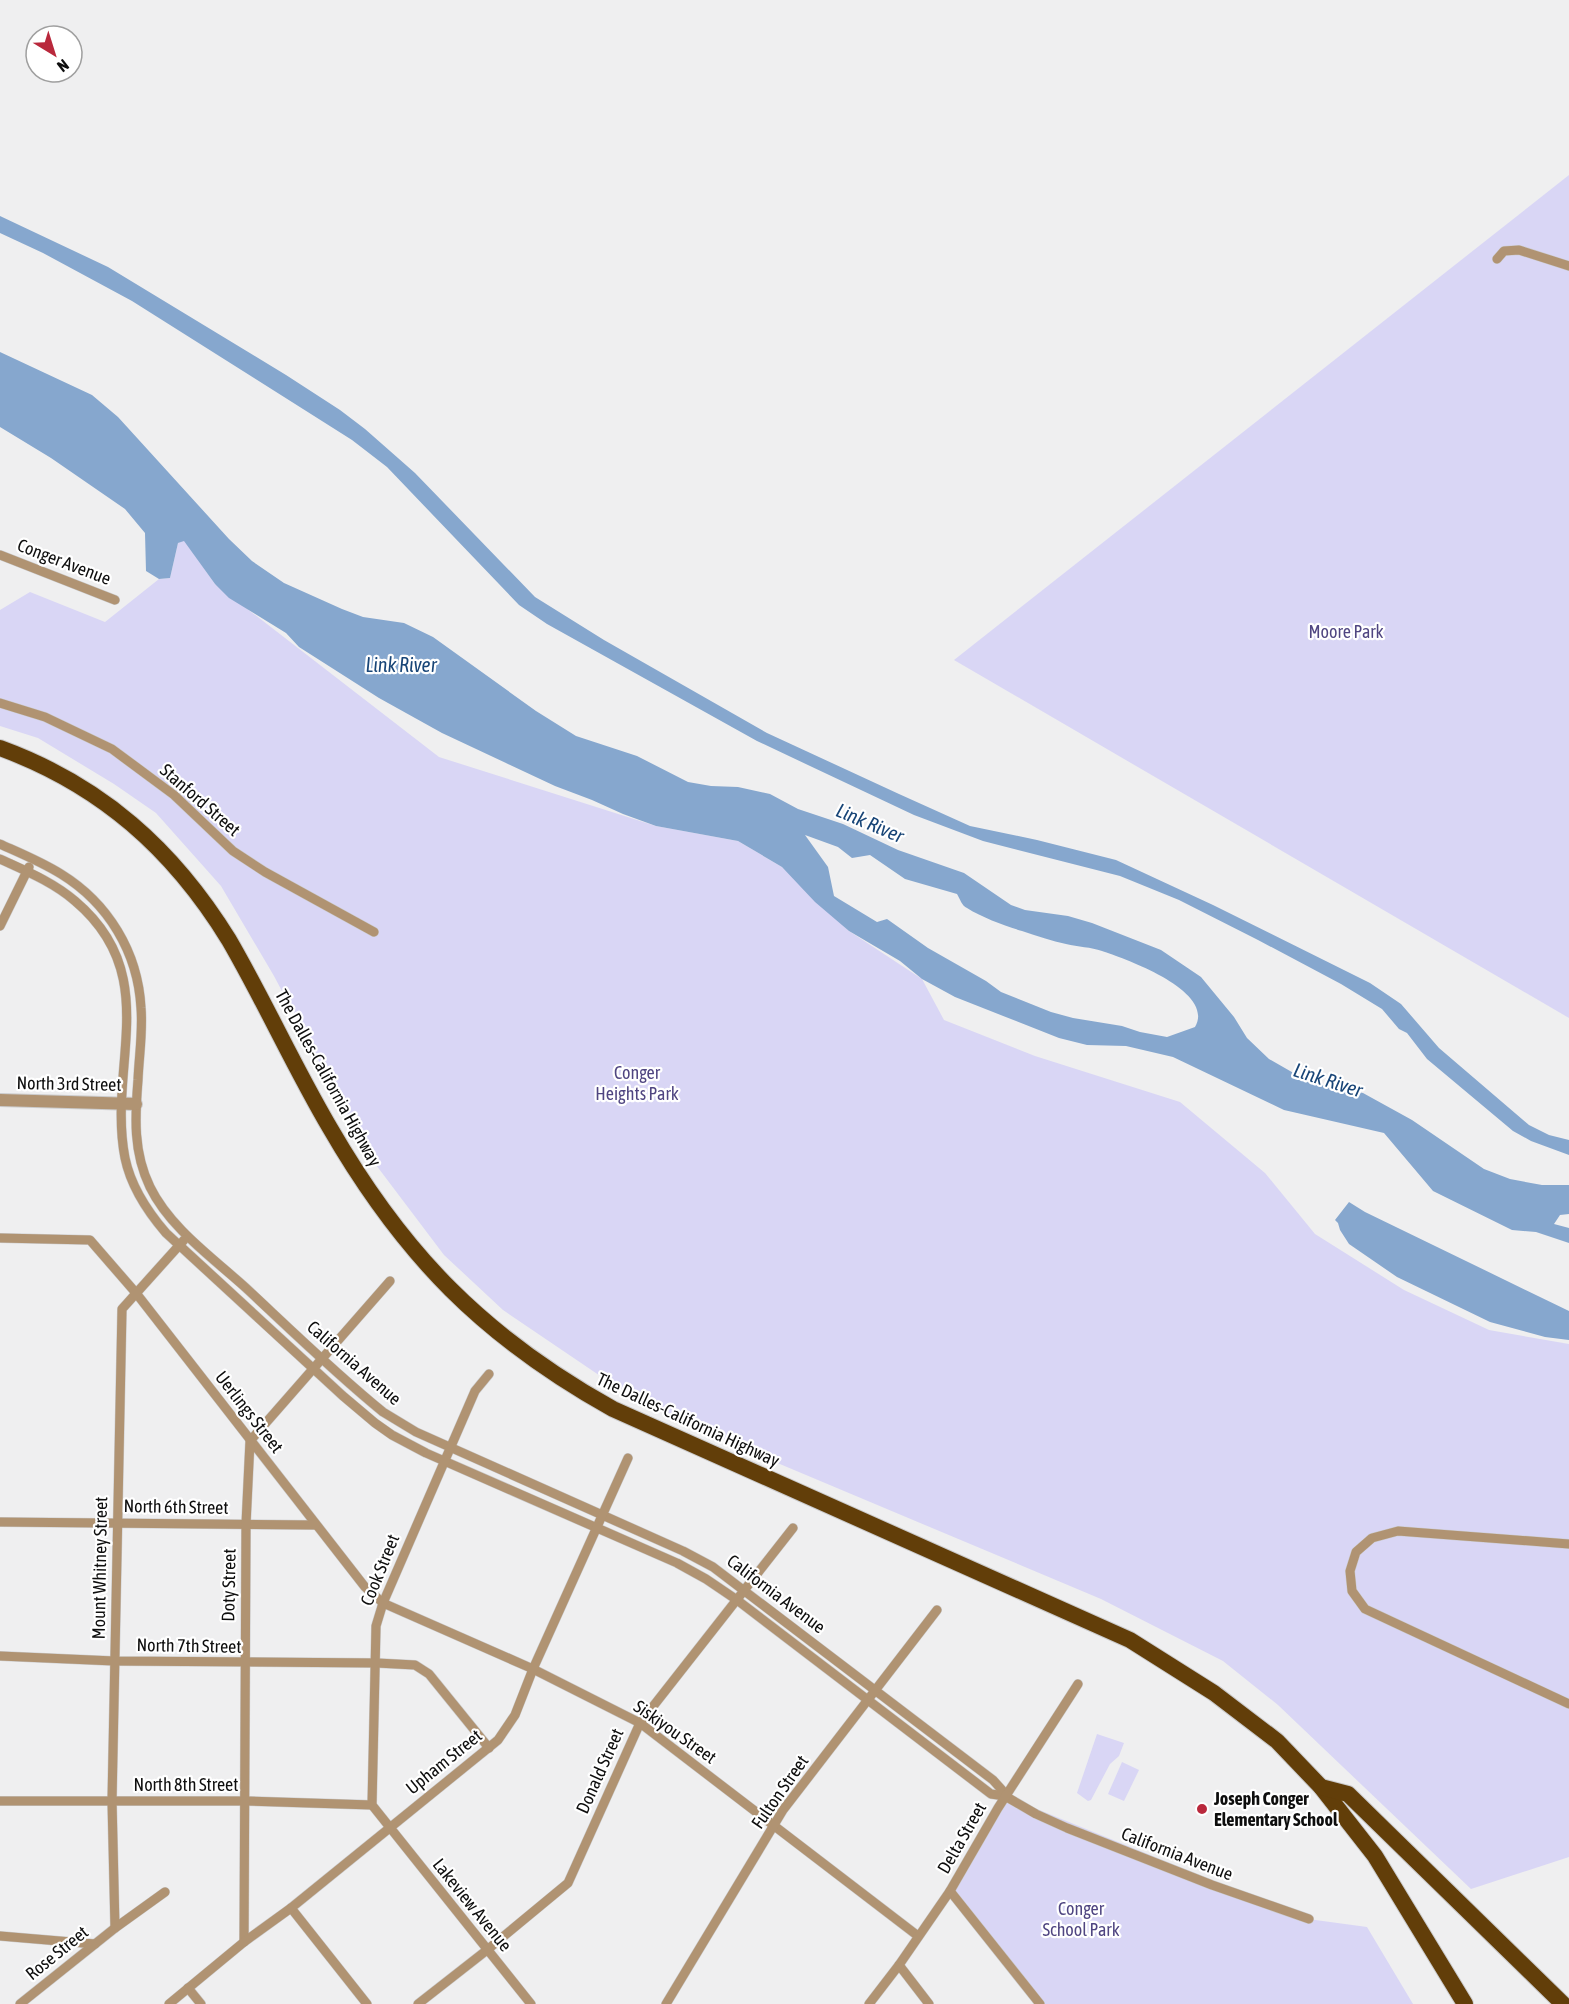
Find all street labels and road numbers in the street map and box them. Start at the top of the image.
street label: Conger Avenue [14,534,114,589]
street label: Stanford Street [156,759,245,840]
street label: The Dalles-California Highway [271,986,386,1170]
street label: North 3rd Street [16,1072,122,1095]
street label: California Avenue [303,1316,406,1409]
street label: Uerlings Street [211,1367,288,1457]
street label: The Dalles-California Highway [594,1368,783,1471]
street label: North 6th Street [123,1495,229,1518]
street label: Mount Whitney Street [88,1496,111,1640]
street label: Cook Street [356,1531,403,1608]
street label: Doty Street [217,1548,240,1622]
street label: California Avenue [723,1550,830,1637]
street label: North 7th Street [136,1634,242,1657]
street label: Siskiyou Street [630,1695,721,1768]
street label: Upham Street [402,1725,486,1798]
street label: Donald Street [571,1725,628,1817]
street label: Fulton Street [747,1751,812,1832]
street label: North 8th Street [134,1774,238,1795]
street label: Delta Street [933,1798,990,1877]
street label: California Avenue [1118,1823,1236,1884]
street label: Lakeview Avenue [429,1854,516,1955]
street label: Rose Street [21,1921,92,1984]

